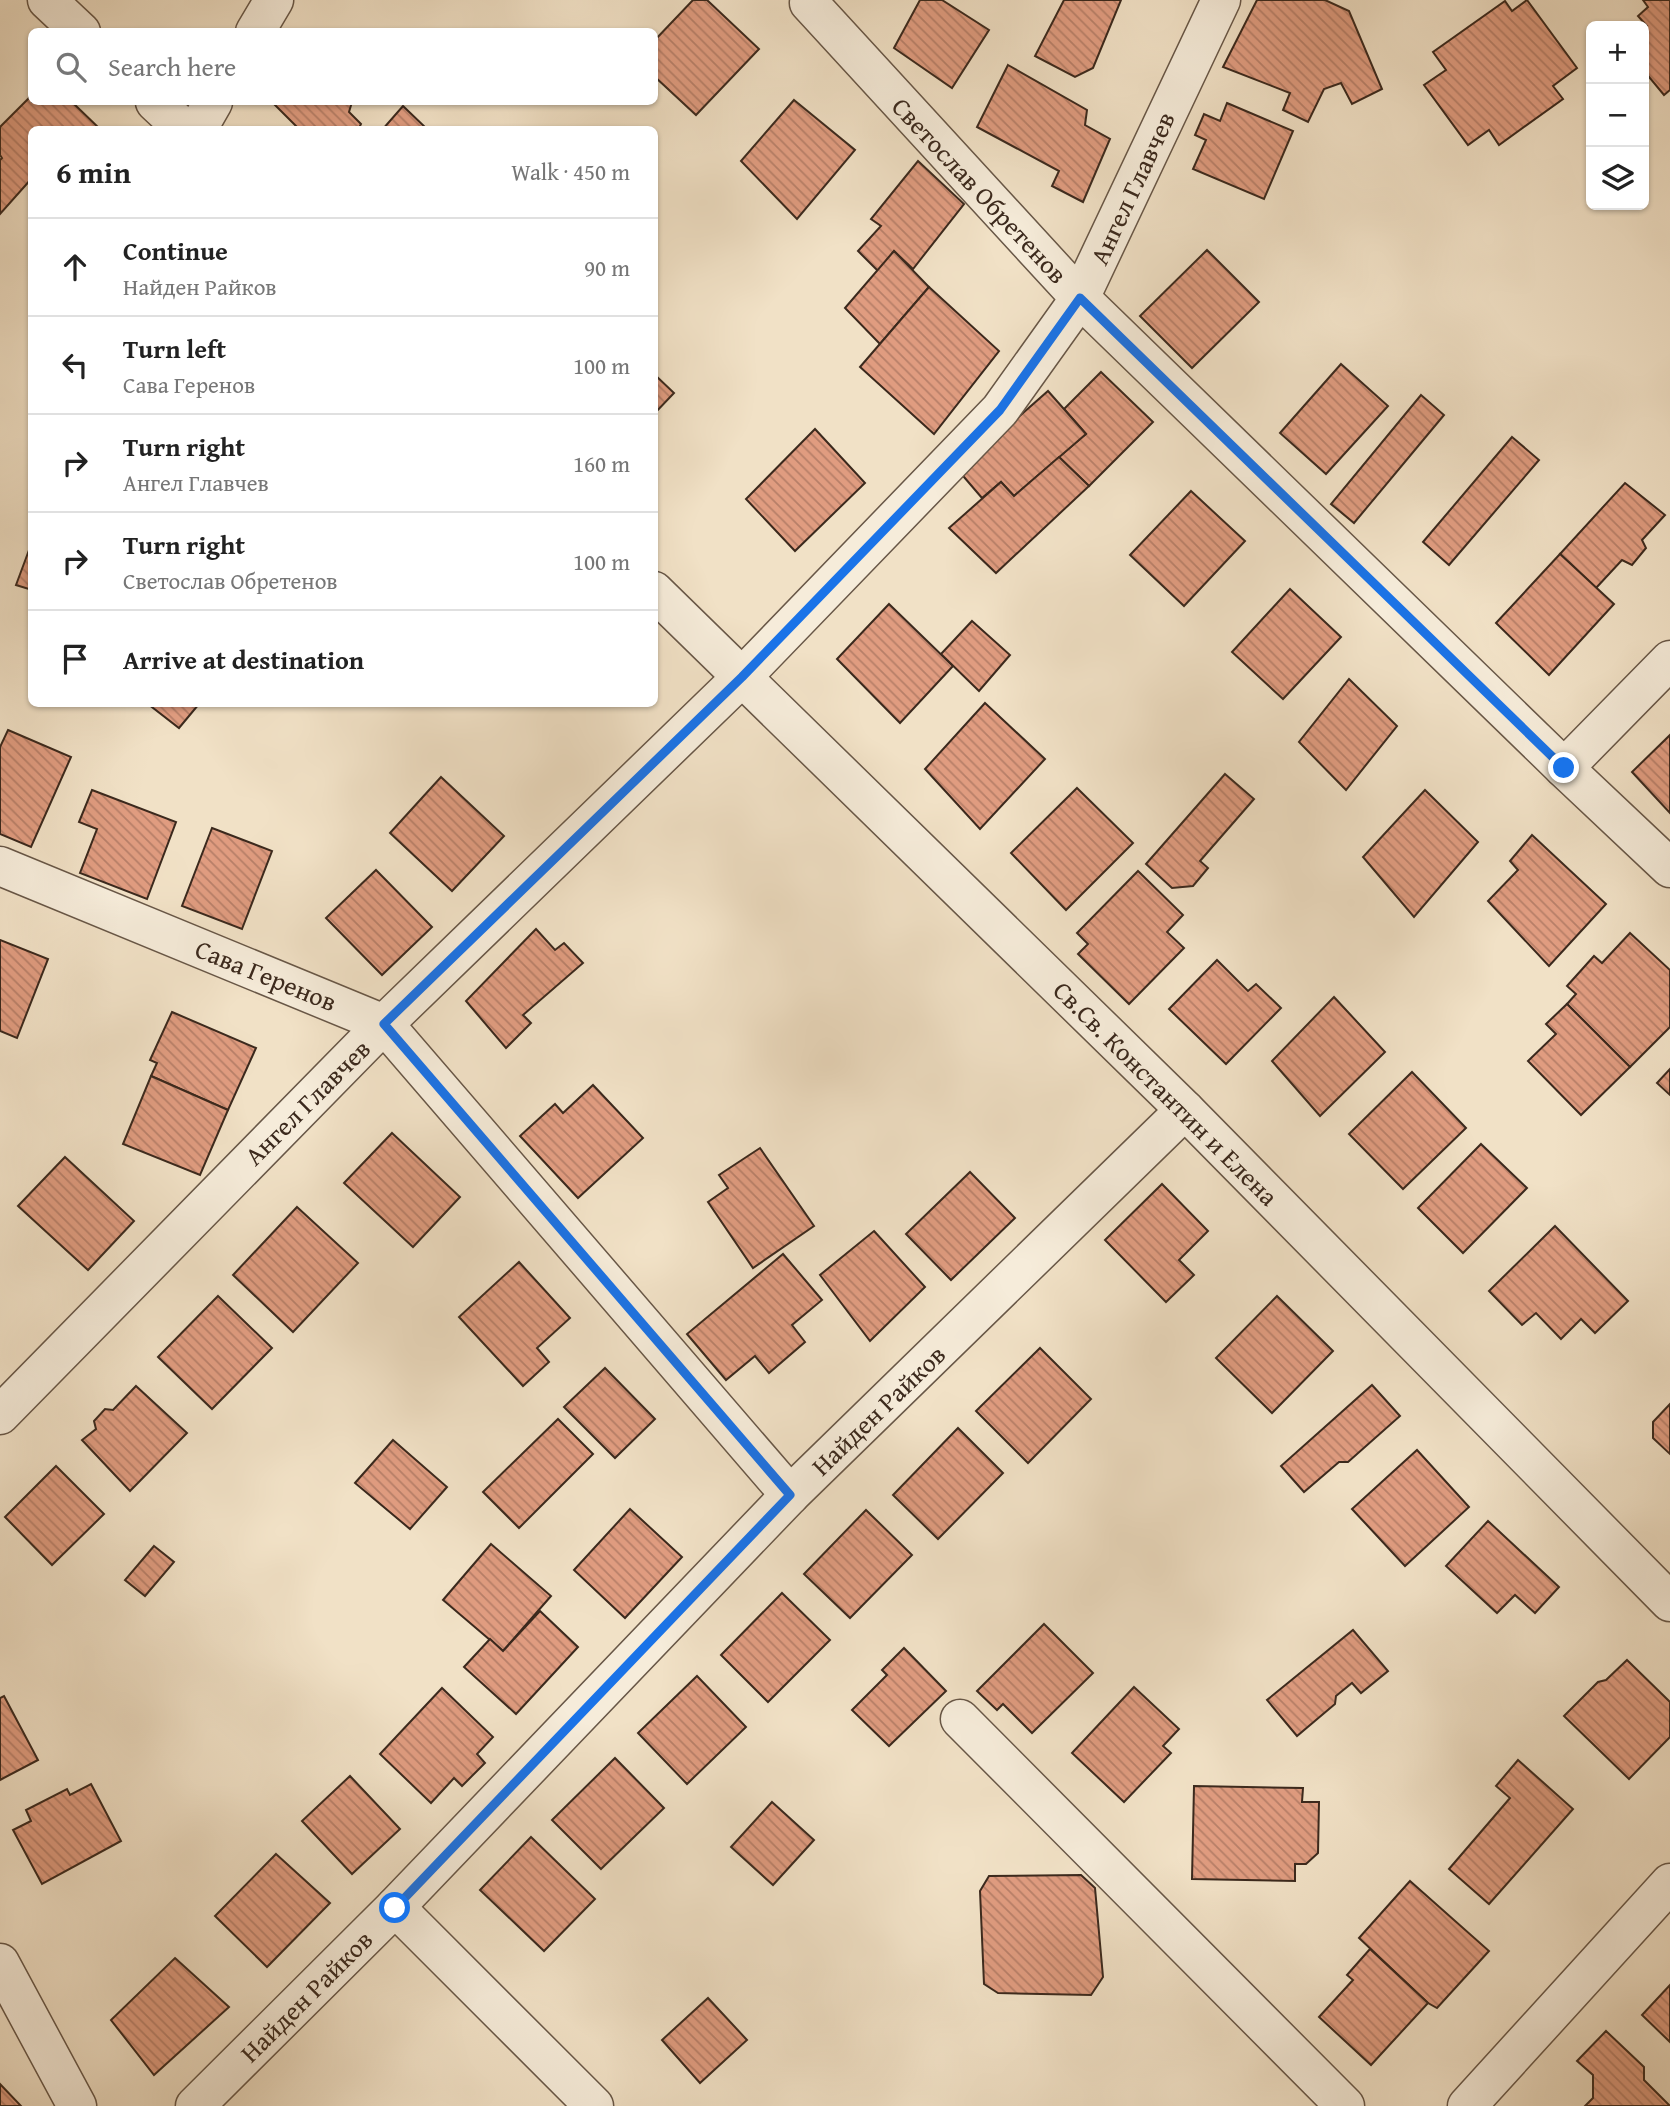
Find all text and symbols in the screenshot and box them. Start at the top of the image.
map controls [1586,21,1649,210]
button: + [1586,21,1649,84]
search box [28,28,658,105]
text: Search here [108,47,236,86]
icon: search [52,48,90,86]
button: − [1586,84,1649,147]
street label: Светослав Обретенов [883,88,1077,292]
street label: Ангел Главчев [1079,105,1185,271]
button: layers [1586,147,1649,210]
text: 6 min [56,150,131,194]
text: Walk · 450 m [511,155,630,188]
text: Continue [123,231,228,270]
icon: ahead [56,248,94,286]
text: 90 m [584,251,630,284]
text: Найден Райков [123,270,277,303]
text: Turn left [123,329,226,368]
icon: left [56,346,94,384]
text: 100 m [573,349,630,382]
text: Сава Геренов [123,368,255,401]
text: Turn right [123,427,245,466]
icon: right [56,444,94,482]
text: 160 m [573,447,630,480]
text: Ангел Главчев [123,466,269,499]
text: Turn right [123,525,245,564]
icon: right [56,542,94,580]
text: 100 m [573,545,630,578]
text: Светослав Обретенов [123,564,338,597]
icon: arrive [56,640,94,678]
text: Arrive at destination [123,640,364,679]
route end [1548,752,1579,783]
street label: Сава Геренов [189,929,343,1021]
street label: Св.Св. Константин и Елена [1044,971,1288,1215]
street label: Ангел Главчев [235,1030,379,1174]
street label: Найден Райков [802,1336,954,1484]
route start [379,1892,410,1923]
street label: Найден Райков [231,1921,381,2071]

